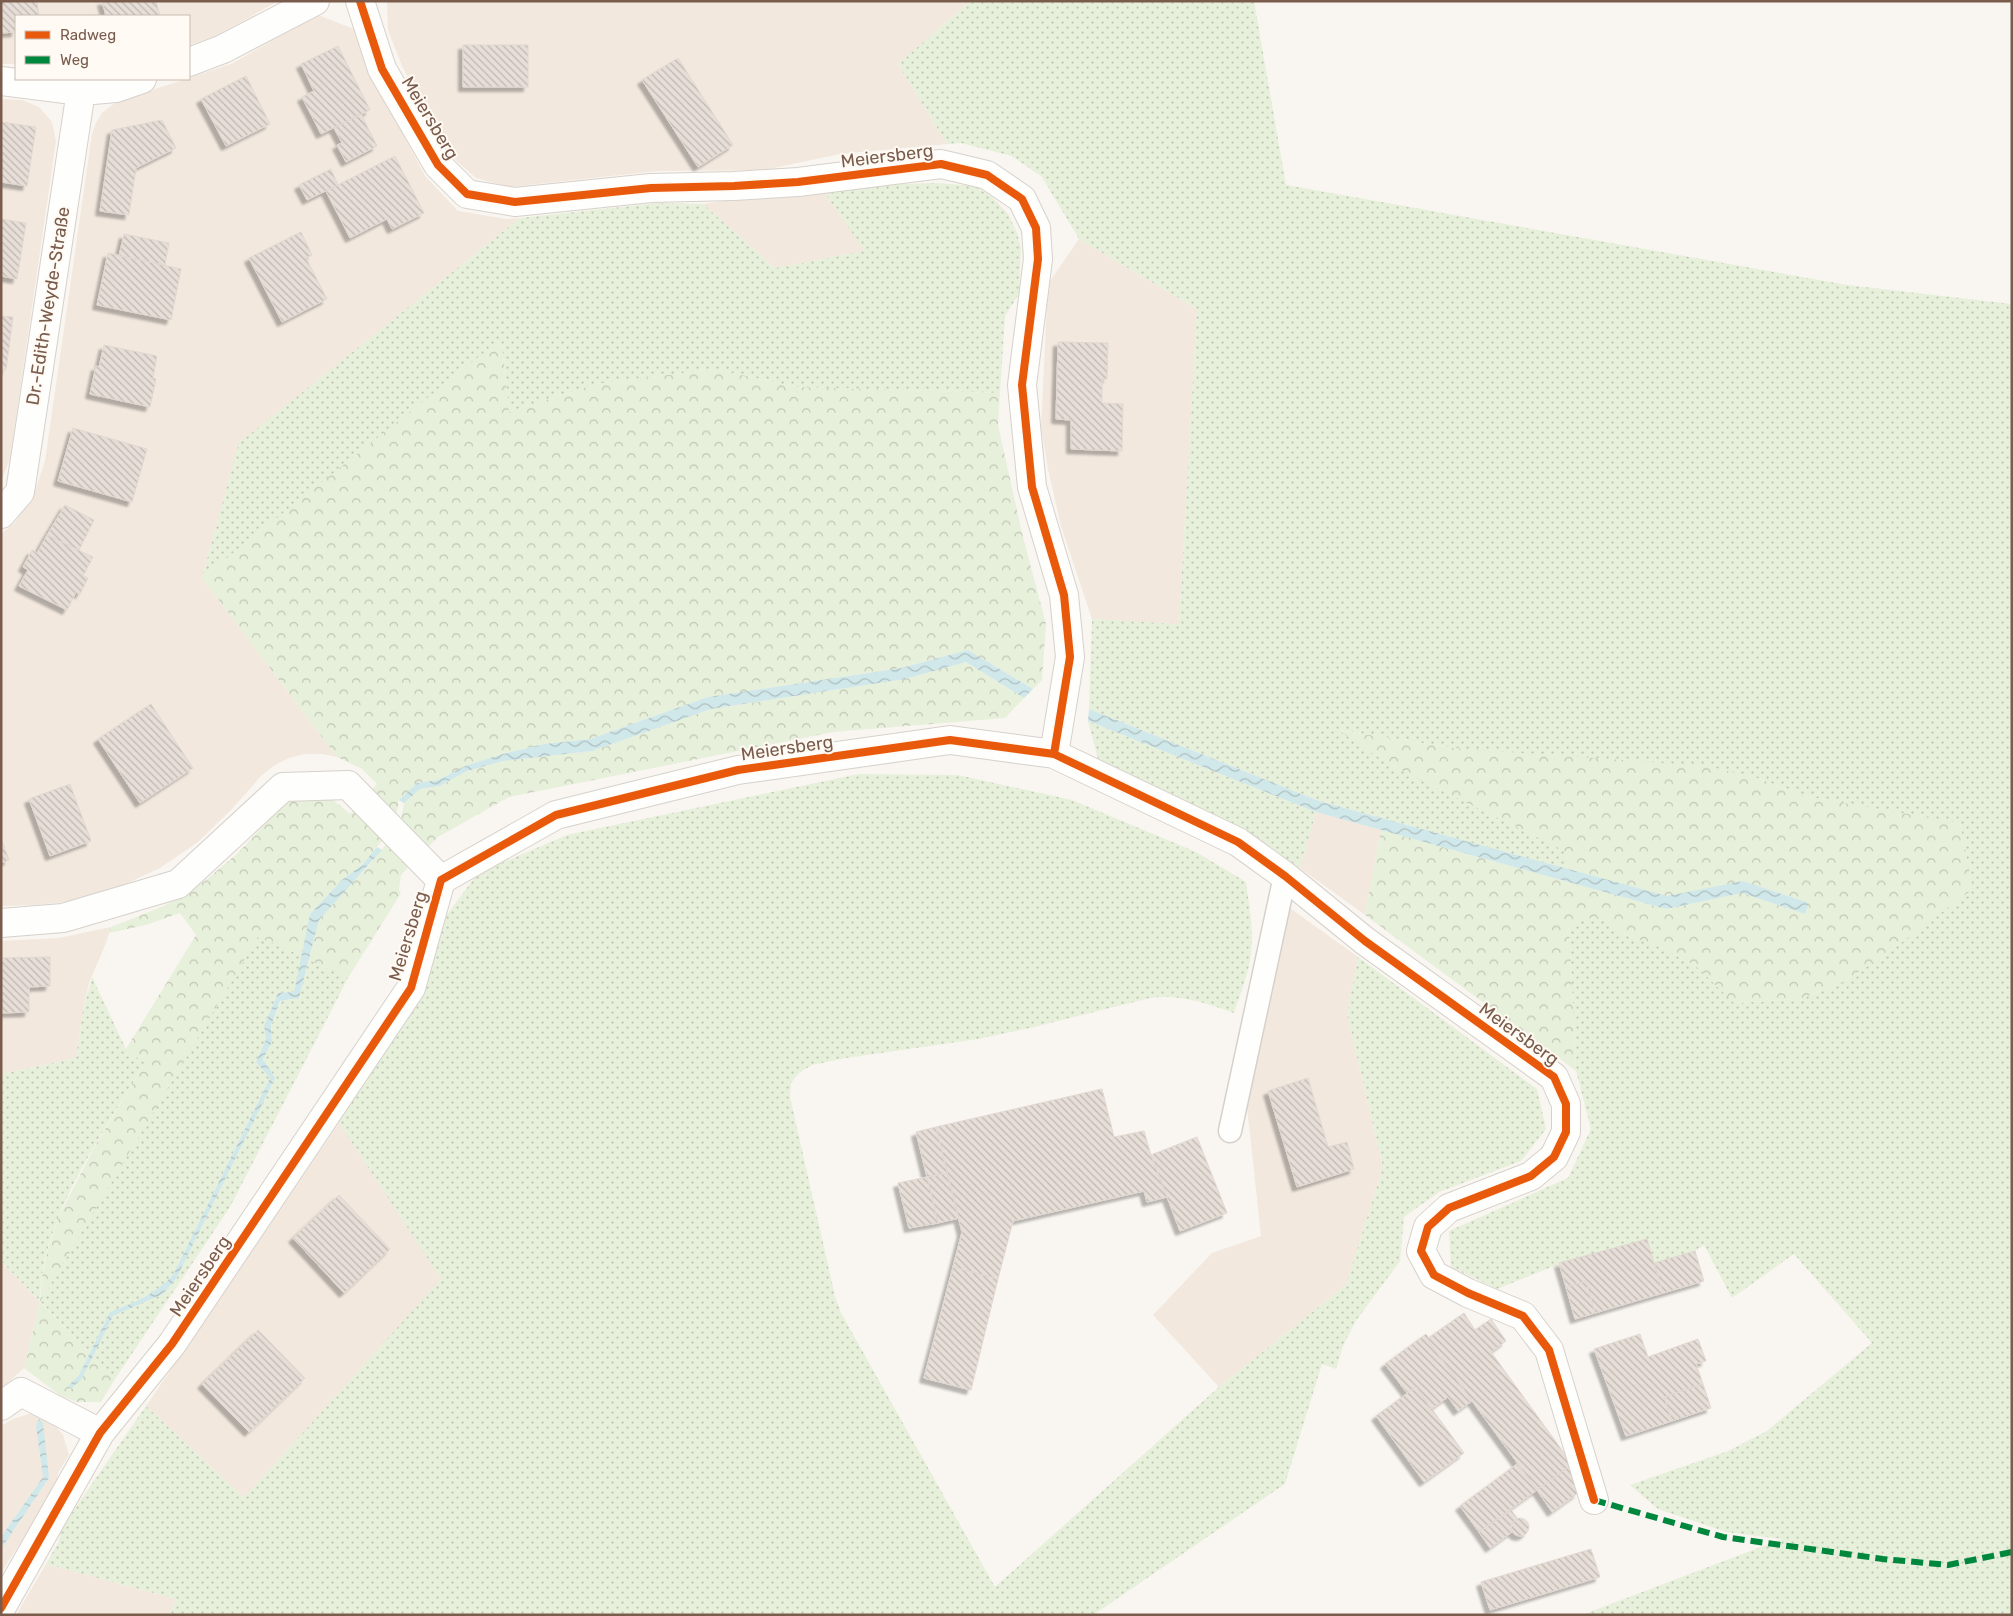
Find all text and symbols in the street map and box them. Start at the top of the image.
legend [15,15,190,80]
text: Radweg [60,26,116,44]
text: Weg [60,51,89,69]
street label: Meiersberg [397,72,463,164]
street label: Meiersberg [839,139,935,173]
street label: Dr.-Edith-Weyde-Straße [21,205,75,407]
street label: Meiersberg [739,731,835,765]
street label: Meiersberg [384,888,432,984]
street label: Meiersberg [1475,998,1563,1070]
street label: Meiersberg [165,1231,235,1321]

